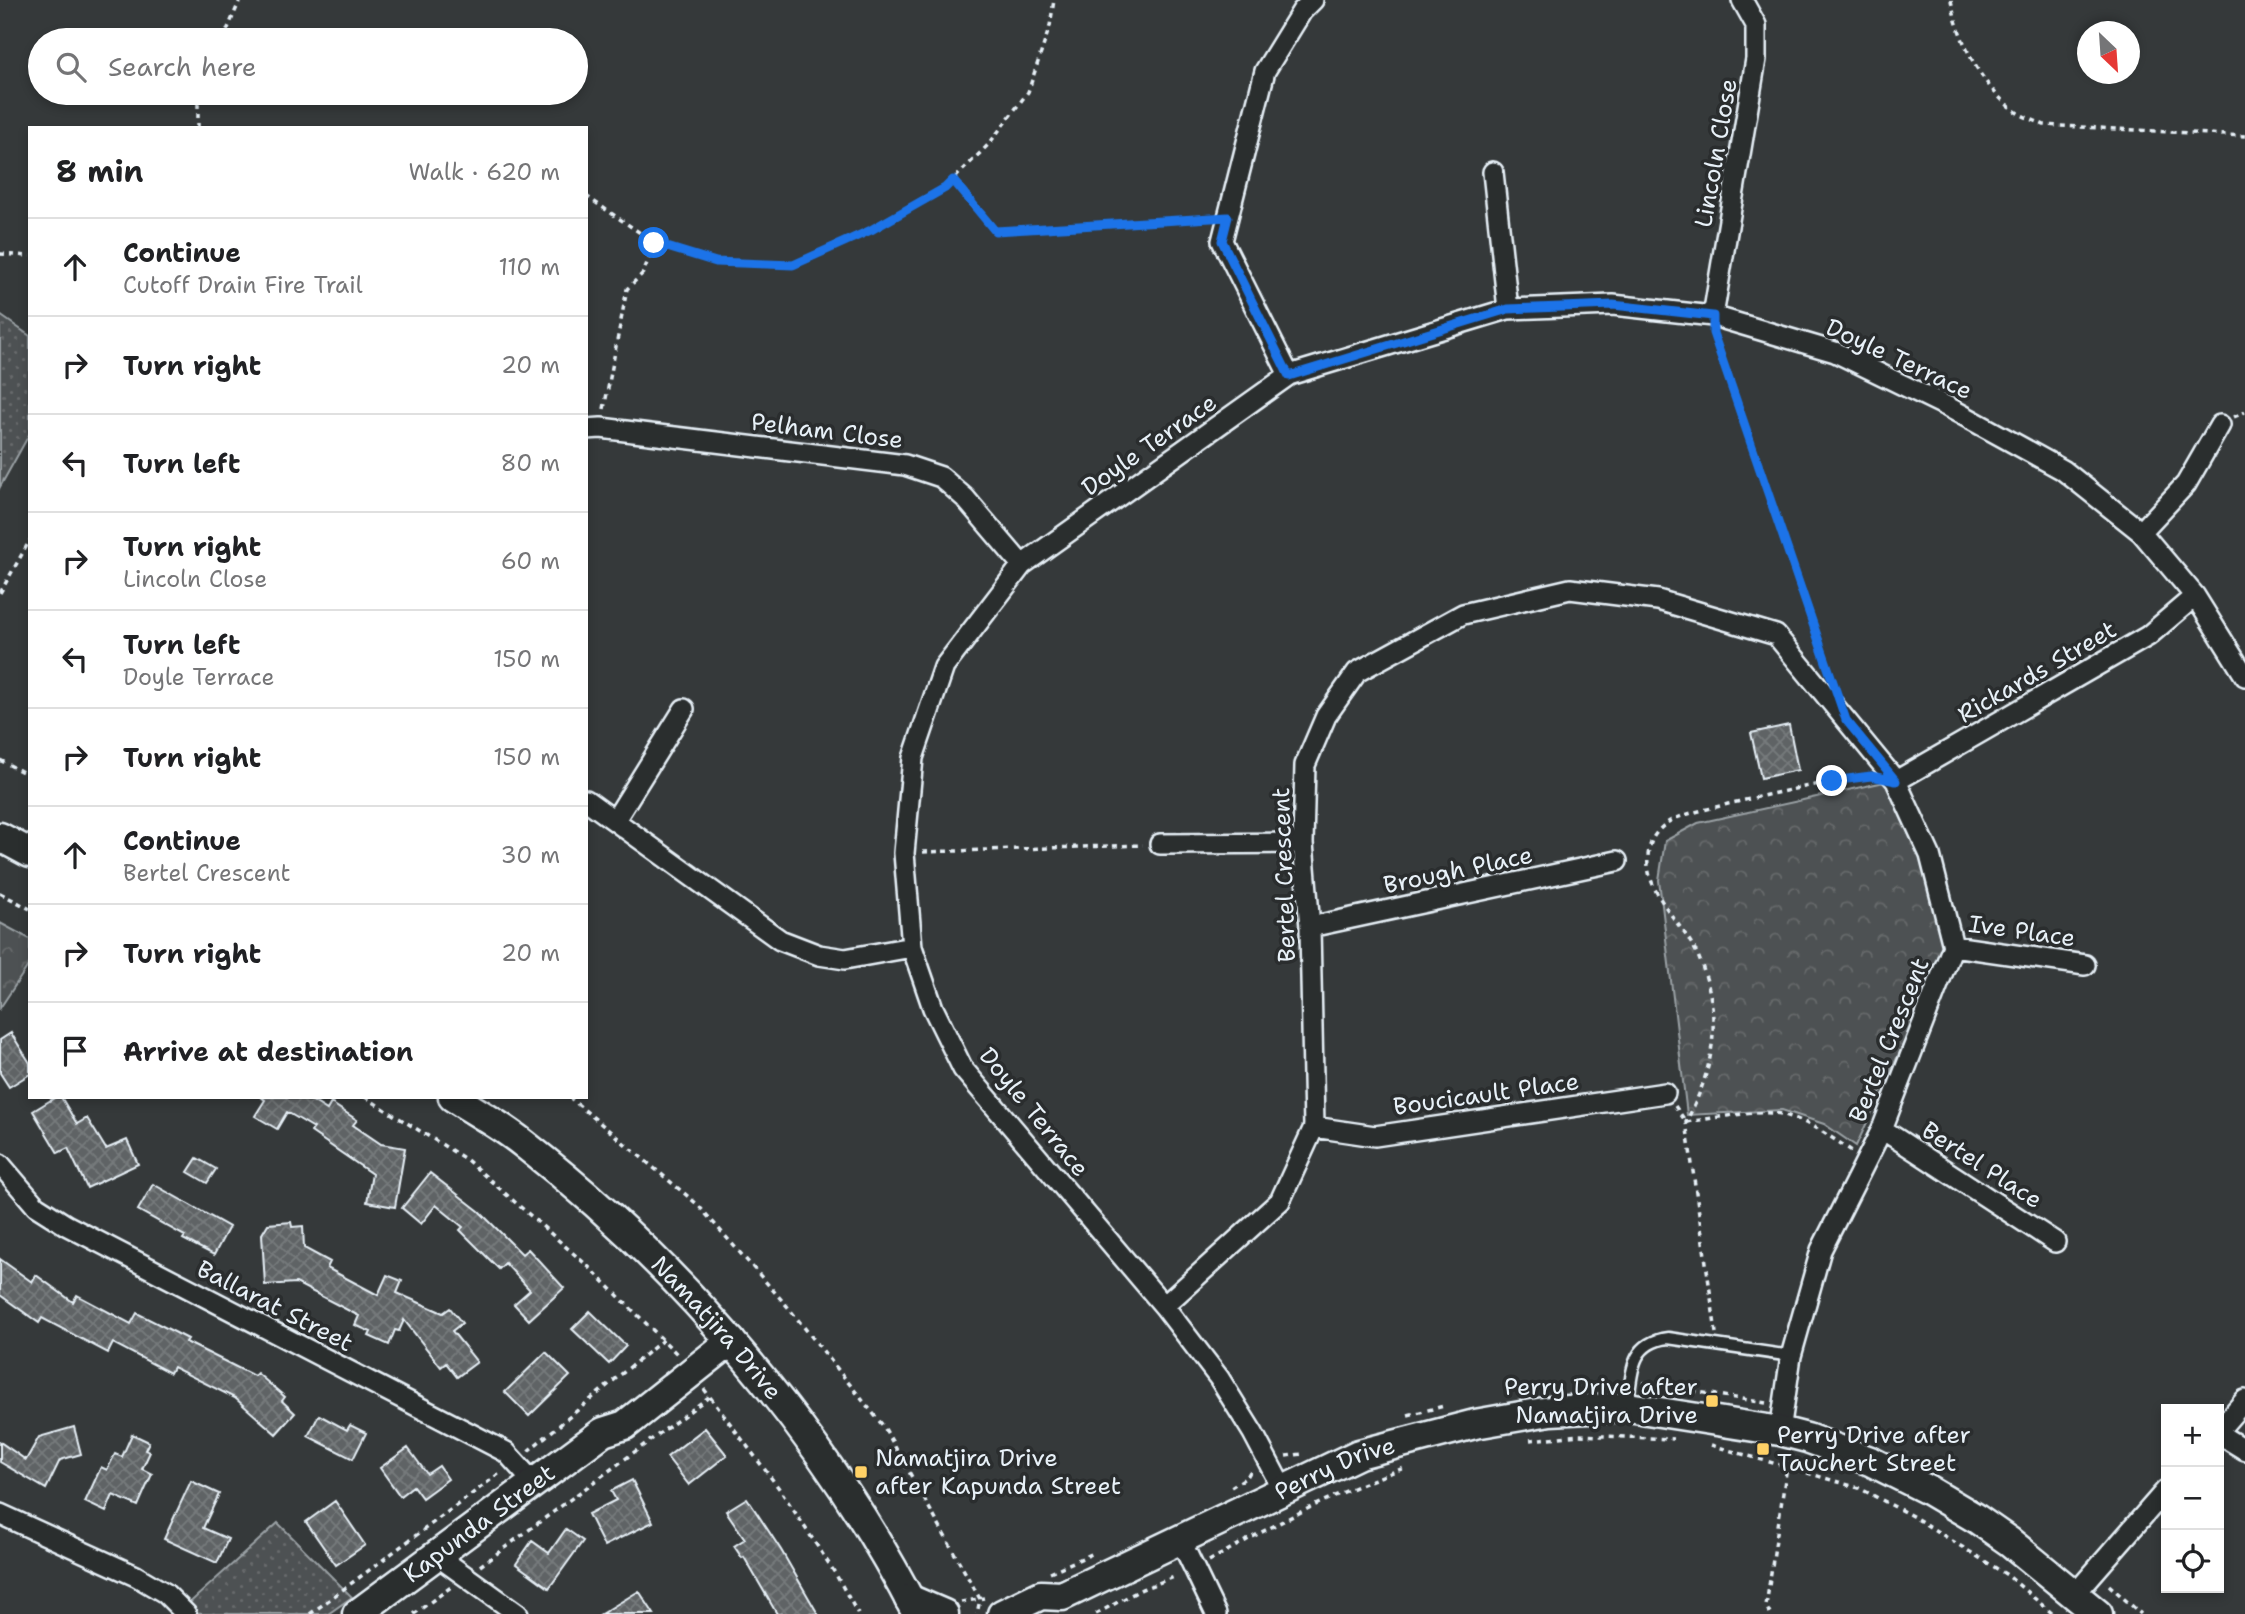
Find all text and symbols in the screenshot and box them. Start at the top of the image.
north arrow [2077,21,2140,84]
search box [28,28,588,105]
icon: search [52,48,90,86]
text: Search here [108,49,257,84]
street label: Lincoln Close [1687,76,1745,230]
text: 8 min [56,151,143,192]
text: Walk · 620 m [408,157,560,187]
route start [638,227,669,258]
text: Continue [123,235,241,270]
icon: ahead [56,248,94,286]
text: 110 m [498,252,560,282]
text: Cutoff Drain Fire Trail [123,270,363,300]
street label: Doyle Terrace [1821,311,1977,407]
icon: right [56,346,94,384]
text: Turn right [123,348,261,383]
text: 20 m [501,350,560,380]
street label: Doyle Terrace [1075,387,1223,503]
street label: Pelham Close [749,406,905,456]
icon: left [56,444,94,482]
text: Turn left [123,446,240,481]
text: 80 m [501,448,560,478]
text: Turn right [123,529,261,564]
icon: right [56,542,94,580]
text: 60 m [501,546,560,576]
text: Lincoln Close [123,564,267,594]
street label: Rickards Street [1952,614,2122,730]
text: Turn left [123,627,240,662]
icon: left [56,640,94,678]
text: 150 m [493,644,560,674]
text: Doyle Terrace [123,662,274,692]
icon: right [56,738,94,776]
text: Turn right [123,740,261,775]
text: 150 m [493,742,560,772]
route end [1816,765,1847,796]
street label: Bertel Crescent [1265,787,1303,963]
text: Continue [123,823,241,858]
icon: ahead [56,836,94,874]
street label: Brough Place [1381,839,1535,901]
text: 30 m [501,840,560,870]
text: Bertel Crescent [123,858,291,888]
street label: Ive Place [1967,908,2077,954]
icon: right [56,934,94,972]
text: Turn right [123,936,261,971]
text: 20 m [501,938,560,968]
street label: Bertel Crescent [1841,953,1937,1127]
icon: arrive [56,1032,94,1070]
text: Arrive at destination [123,1034,413,1069]
street label: Doyle Terrace [972,1041,1096,1183]
street label: Boucicault Place [1391,1065,1581,1123]
street label: Bertel Place [1916,1114,2048,1216]
street label: Namatjira Drive [644,1249,789,1407]
street label: Ballarat Street [191,1253,359,1359]
place label: Perry Drive after Namatjira Drive [1504,1371,1698,1431]
marker: Perry Drive after Namatjira Drive [1704,1393,1720,1409]
map controls [2161,1404,2224,1593]
button: + [2161,1404,2224,1467]
place label: Perry Drive after Tauchert Street [1777,1419,1971,1479]
street label: Perry Drive [1269,1429,1398,1508]
marker: Perry Drive after Tauchert Street [1755,1441,1771,1457]
place label: Namatjira Drive after Kapunda Street [875,1442,1121,1502]
street label: Kapunda Street [397,1457,561,1590]
marker: Namatjira Drive after Kapunda Street [853,1464,869,1480]
button: − [2161,1467,2224,1530]
button: locate [2161,1530,2224,1593]

